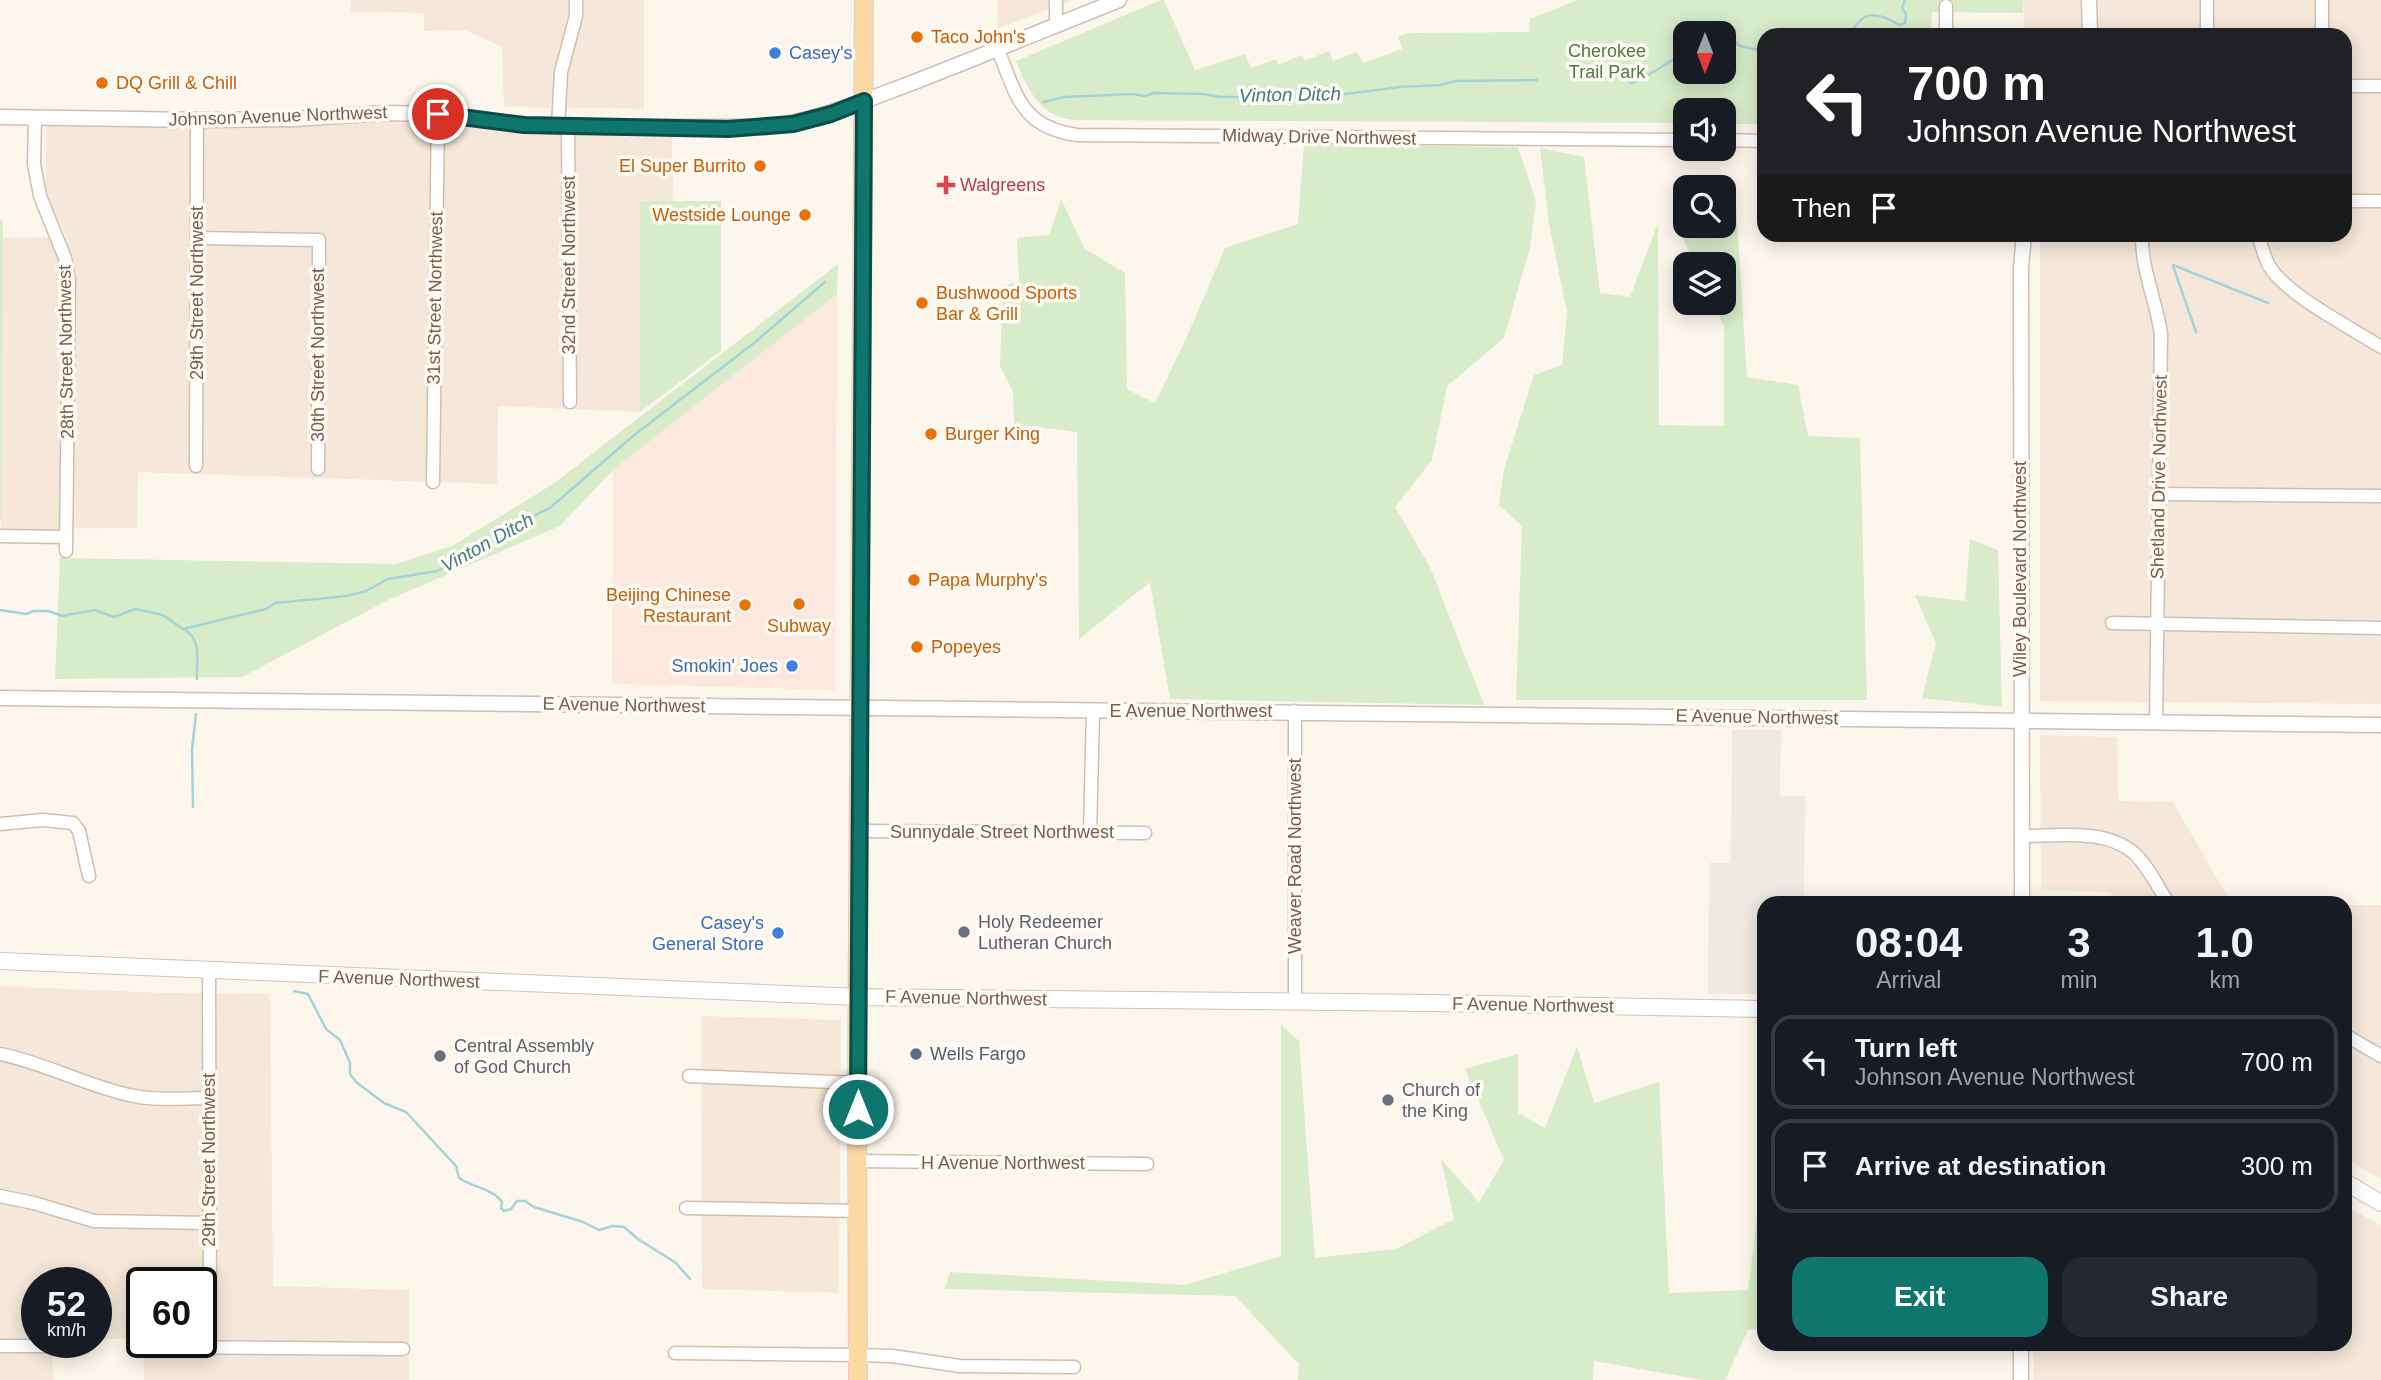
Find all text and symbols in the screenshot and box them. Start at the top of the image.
north arrow [1673,21,1736,84]
map controls [1673,21,1736,315]
place label: Taco John's [931,27,1026,47]
marker: Taco John's [909,29,925,45]
park label: Cherokee Trail Park [1568,41,1646,82]
place label: Casey's [789,43,852,63]
marker: Casey's [767,45,783,61]
icon: left [1792,56,1883,147]
text: 700 m [1907,56,2046,110]
place label: DQ Grill & Chill [116,73,237,93]
marker: DQ Grill & Chill [94,75,110,91]
water label: Vinton Ditch [1239,83,1341,106]
pin [408,84,468,144]
icon: arrive [419,95,457,133]
button: sound [1673,98,1736,161]
street label: Johnson Avenue Northwest [168,102,388,130]
text: Johnson Avenue Northwest [1907,113,2296,149]
street label: Midway Drive Northwest [1222,125,1416,149]
place label: El Super Burrito [619,156,746,176]
marker: El Super Burrito [752,158,768,174]
street label: 32nd Street Northwest [559,175,579,355]
place label: Walgreens [960,175,1045,195]
button: search [1673,175,1736,238]
marker: Walgreens [938,177,954,193]
icon: arrive [1865,189,1903,227]
text: Then [1792,193,1851,223]
place label: Westside Lounge [652,205,791,225]
street label: 29th Street Northwest [187,206,207,380]
marker: Westside Lounge [797,207,813,223]
street label: 31st Street Northwest [423,211,447,385]
button: layers [1673,252,1736,315]
street label: 28th Street Northwest [54,265,78,439]
street label: 30th Street Northwest [308,268,328,442]
place label: Bushwood Sports Bar & Grill [936,283,1077,324]
marker: Bushwood Sports Bar & Grill [914,295,930,311]
street label: Shetland Drive Northwest [2147,375,2171,579]
place label: Burger King [945,424,1040,444]
marker: Burger King [923,426,939,442]
street label: Wiley Boulevard Northwest [2010,461,2030,677]
water label: Vinton Ditch [437,509,537,576]
place label: Papa Murphy's [928,570,1048,590]
marker: Papa Murphy's [906,572,922,588]
place label: Beijing Chinese Restaurant [606,585,731,626]
marker: Subway [791,596,807,612]
marker: Beijing Chinese Restaurant [737,597,753,613]
place label: Subway [767,616,831,636]
place label: Popeyes [931,637,1001,657]
marker: Popeyes [909,639,925,655]
place label: Smokin' Joes [672,656,778,676]
marker: Smokin' Joes [784,658,800,674]
street label: E Avenue Northwest [542,694,706,716]
street label: E Avenue Northwest [1110,701,1272,721]
street label: E Avenue Northwest [1675,706,1839,728]
street label: Weaver Road Northwest [1285,758,1305,954]
street label: Sunnydale Street Northwest [890,822,1114,842]
place label: Holy Redeemer Lutheran Church [978,912,1112,953]
place label: Casey's General Store [652,913,764,954]
text: 08:04 [1855,919,1962,966]
text: 3 [2067,919,2091,966]
text: 1.0 [2196,919,2254,966]
marker: Holy Redeemer Lutheran Church [956,924,972,940]
marker: Casey's General Store [770,925,786,941]
street label: F Avenue Northwest [318,966,480,992]
text: Arrival [1876,967,1941,993]
text: min [2060,967,2098,993]
text: km [2209,967,2240,993]
street label: F Avenue Northwest [885,987,1047,1009]
street label: F Avenue Northwest [1452,994,1614,1016]
text: Turn left [1855,1033,1957,1063]
place label: Central Assembly of God Church [454,1036,594,1077]
icon: left [1796,1043,1834,1081]
place label: Wells Fargo [930,1044,1026,1064]
marker: Wells Fargo [908,1046,924,1062]
text: 700 m [2241,1047,2313,1077]
marker: Central Assembly of God Church [432,1048,448,1064]
text: Johnson Avenue Northwest [1855,1064,2135,1090]
position arrow [821,1072,895,1146]
street label: 29th Street Northwest [199,1073,219,1247]
place label: Church of the King [1402,1080,1481,1121]
marker: Church of the King [1380,1092,1396,1108]
icon: arrive [1796,1147,1834,1185]
text: Arrive at destination [1855,1151,2106,1181]
text: 300 m [2241,1151,2313,1181]
street label: H Avenue Northwest [921,1153,1085,1173]
button: Exit [1792,1257,2048,1337]
button: Share [2062,1257,2317,1337]
speed limit sign: 60 [126,1267,217,1358]
text: 52 [47,1284,86,1323]
text: km/h [47,1320,86,1340]

